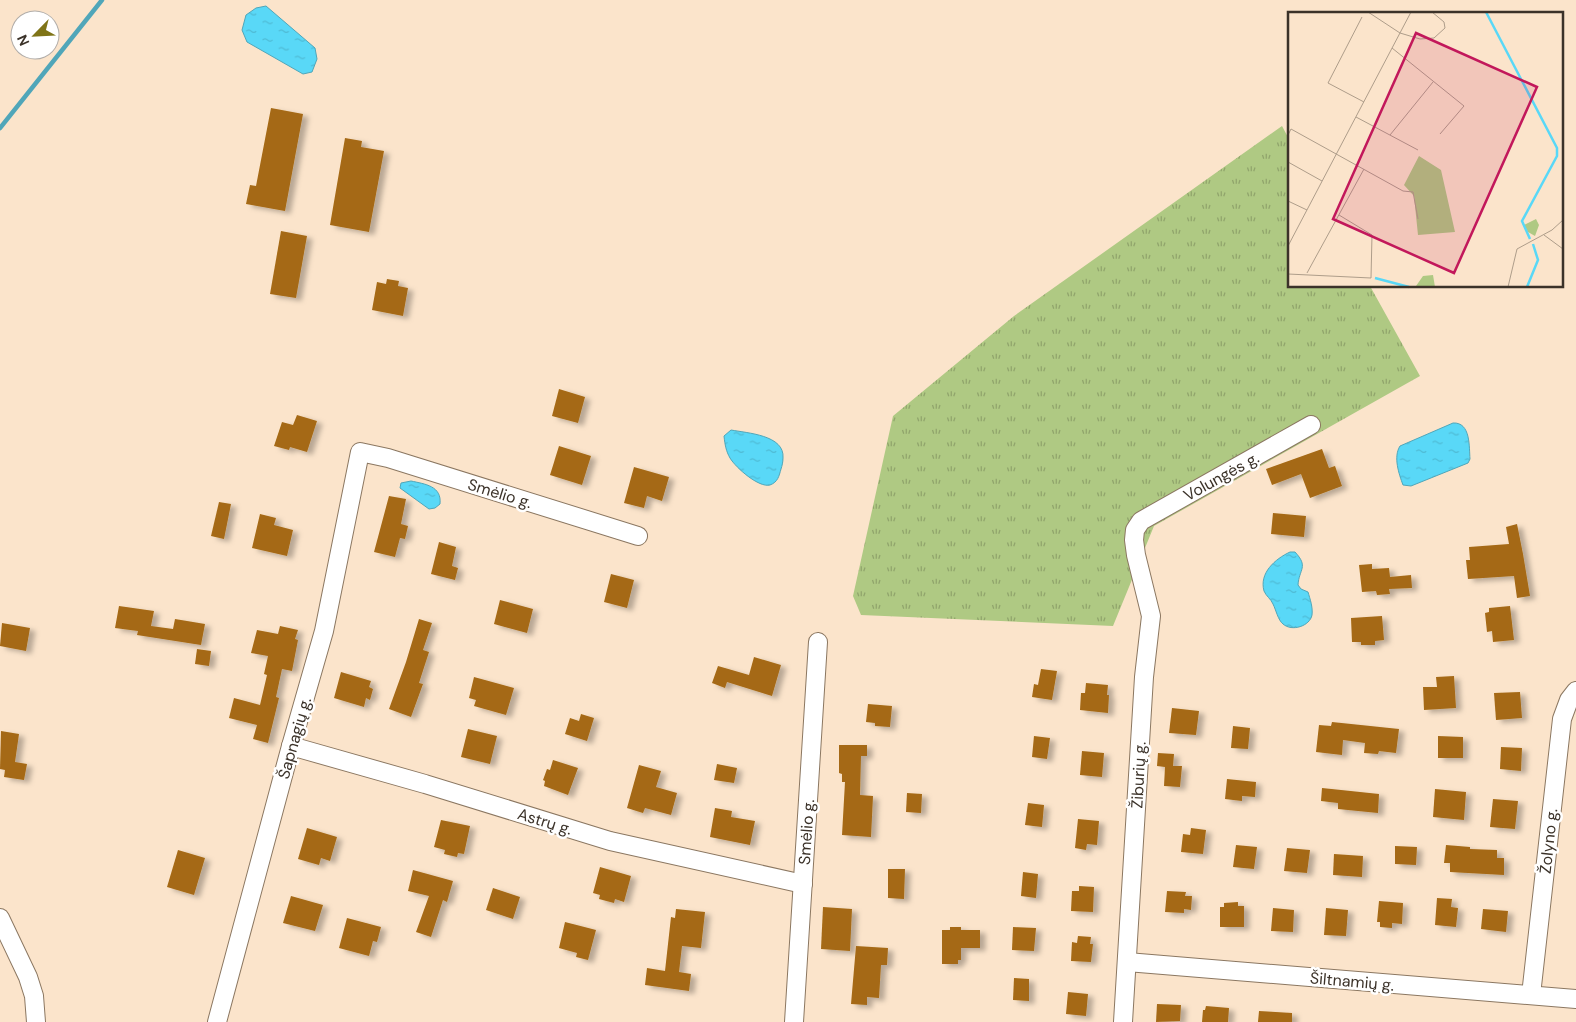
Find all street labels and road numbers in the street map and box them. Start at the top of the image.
street label: Volungės g. [1180,447,1263,506]
street label: Smėlio g. [465,474,534,513]
street label: Šapnagių g. [273,695,316,781]
street label: Žiburių g. [1126,741,1151,809]
street label: Smėlio g. [794,798,819,866]
street label: Astrų g. [515,803,575,840]
street label: Žolyno g. [1535,807,1562,875]
street label: Šiltnamių g. [1309,967,1395,996]

